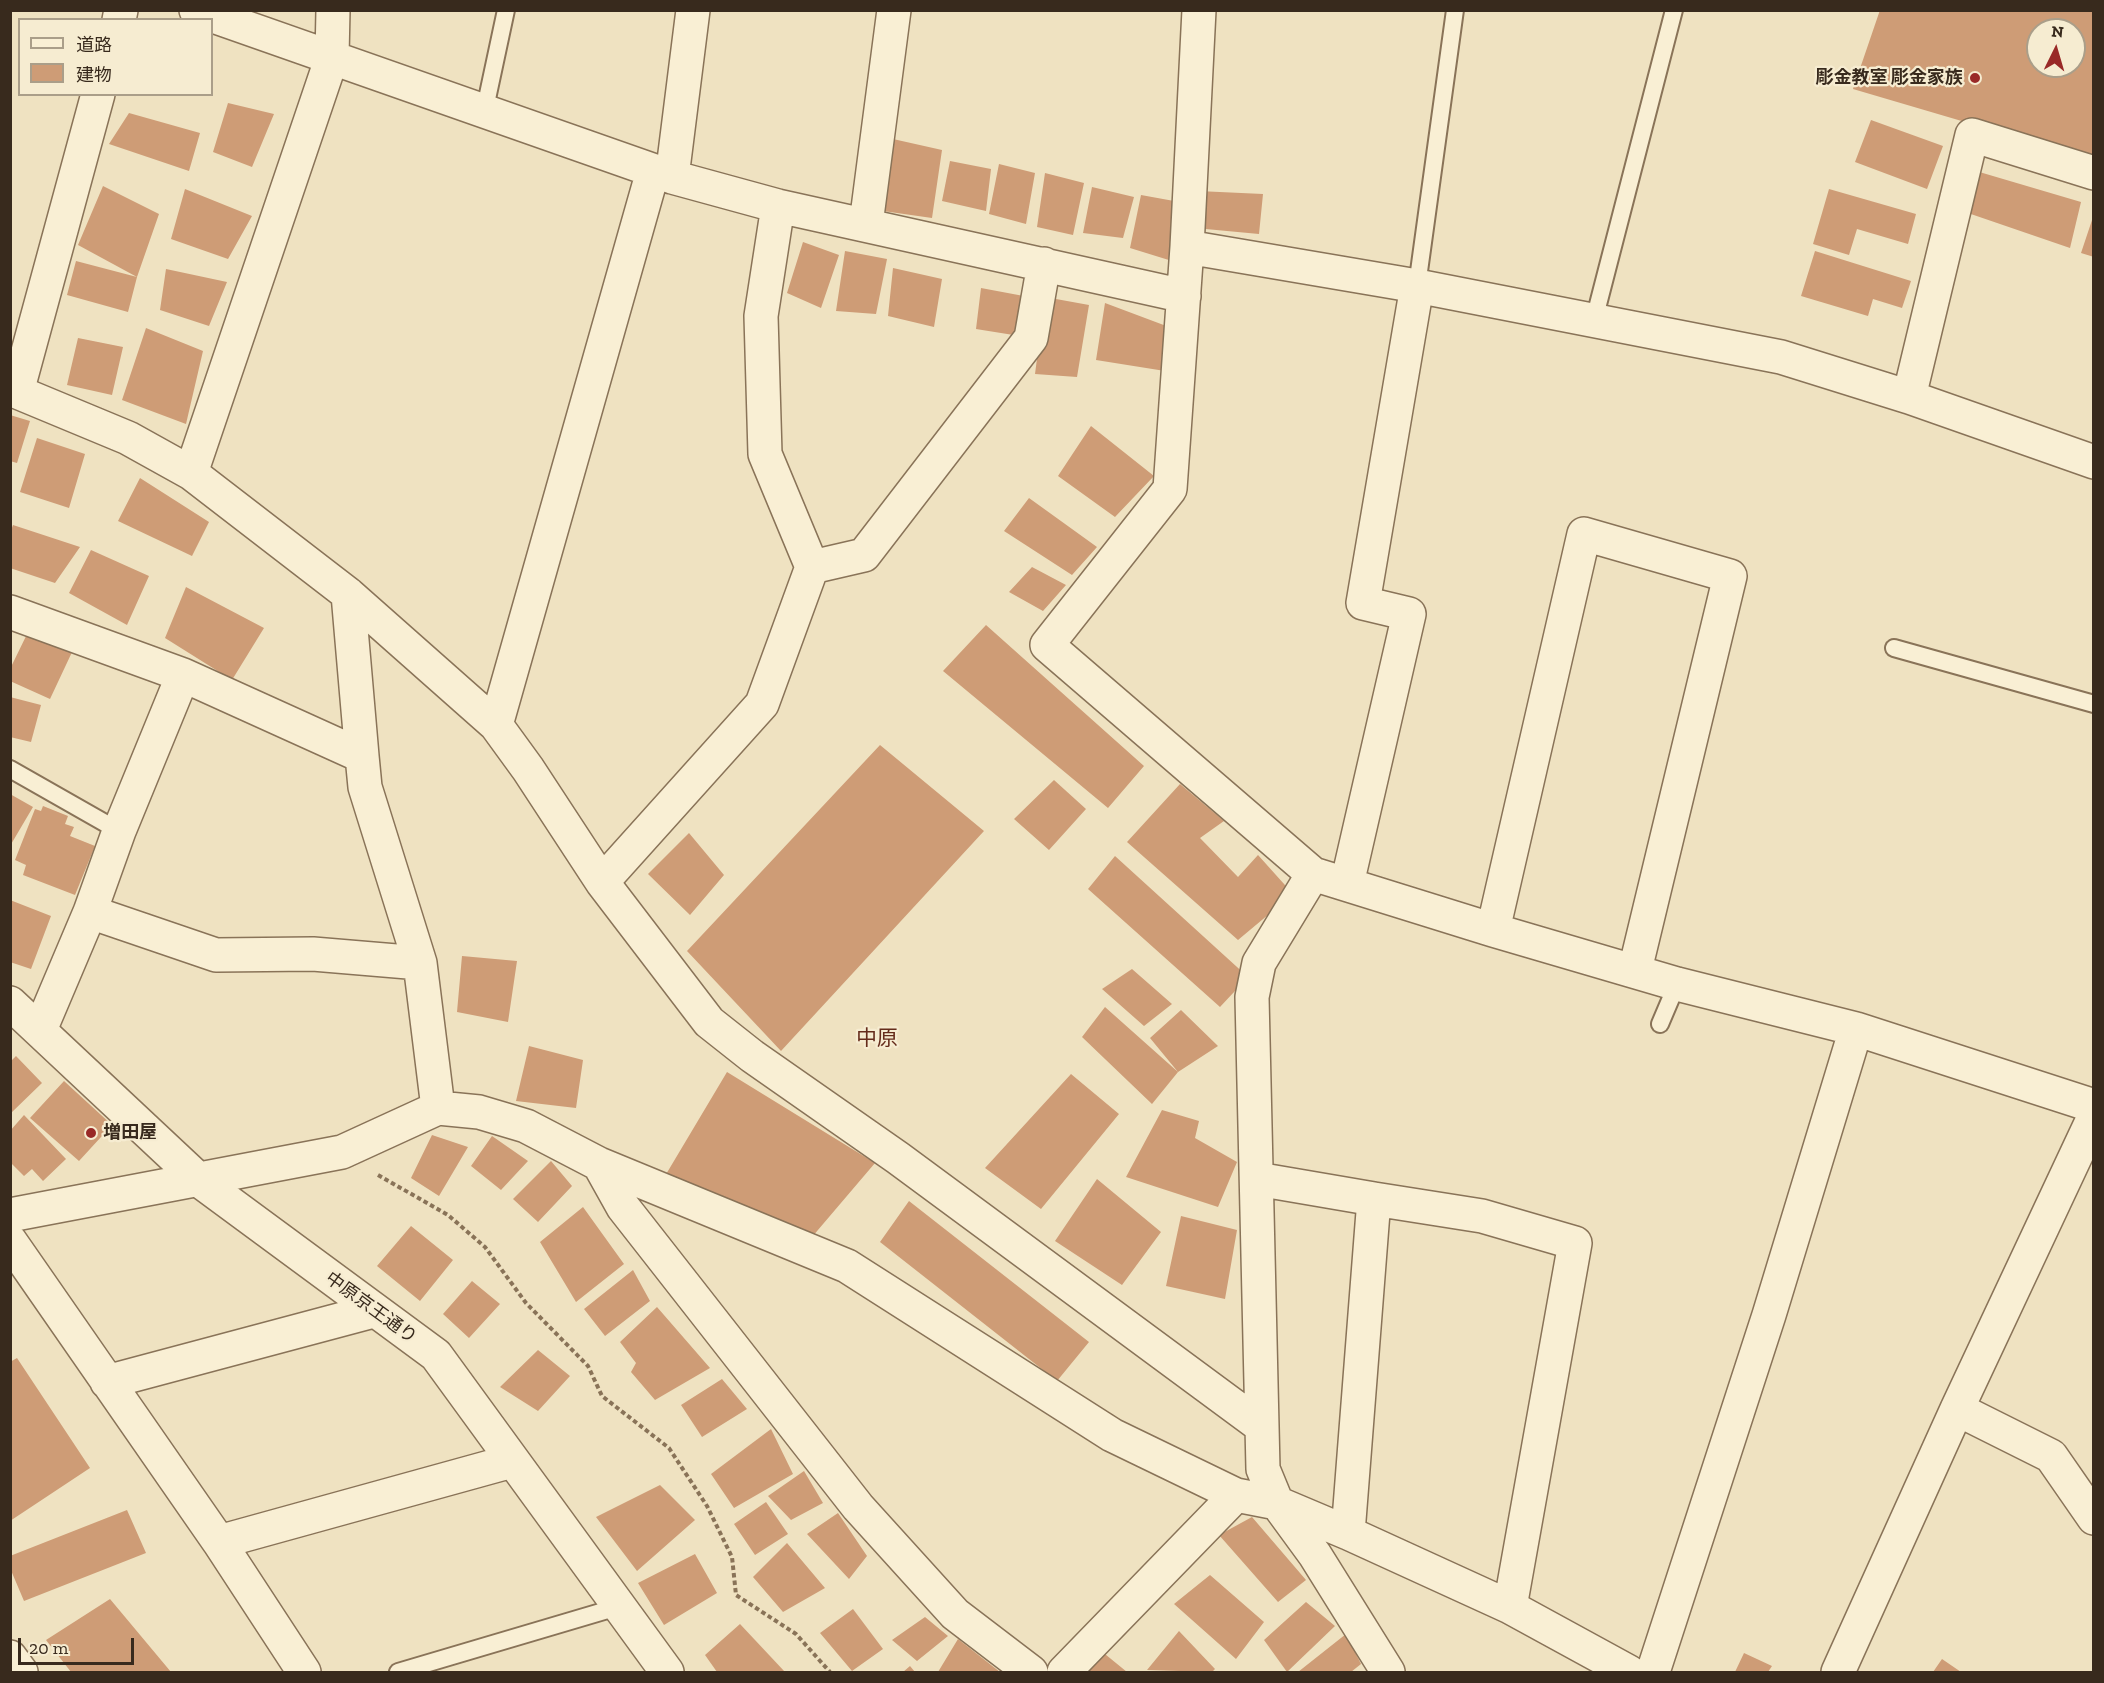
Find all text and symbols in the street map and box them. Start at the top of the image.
legend [18,18,213,96]
north arrow [2026,18,2086,78]
text: N [2051,22,2064,42]
text: 道路 [76,34,112,56]
text: 建物 [76,64,112,86]
place label: 彫金教室 彫金家族 [1816,67,1963,89]
marker: 彫金教室 彫金家族 [1968,71,1982,85]
district label: 中原 [856,1026,898,1052]
place label: 増田屋 [103,1122,157,1144]
marker: 増田屋 [84,1126,98,1140]
street label: 中原京王通り [321,1268,421,1348]
scale bar [21,1626,136,1664]
text: 20 m [29,1637,68,1659]

